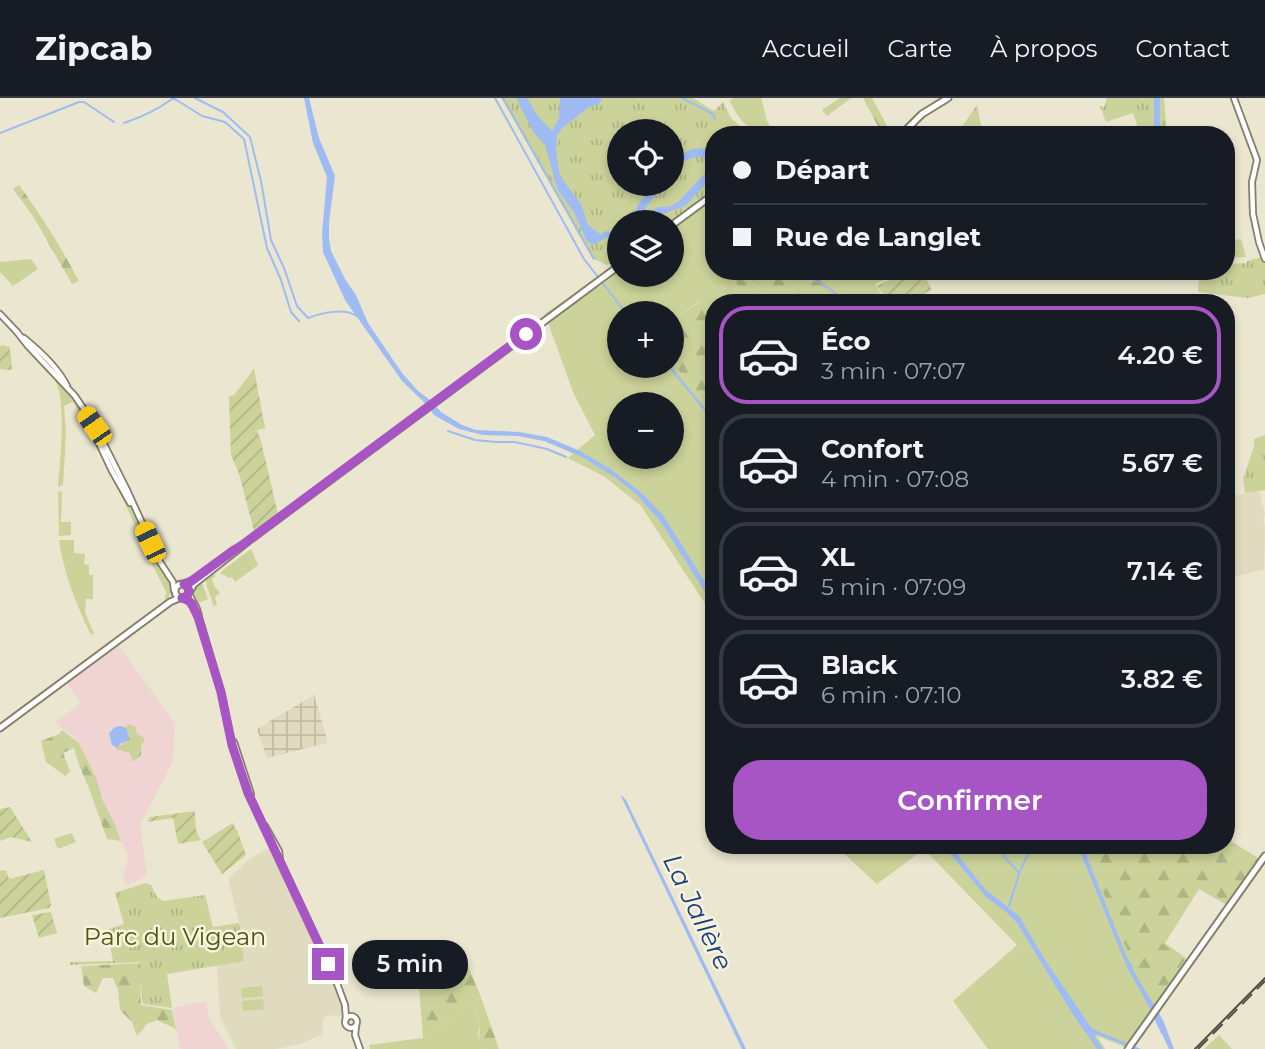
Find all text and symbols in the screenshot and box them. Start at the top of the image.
text: Zipcab [35,28,152,68]
text: Accueil [762,34,849,63]
text: Carte [887,34,952,63]
text: À propos [990,34,1097,63]
text: Contact [1135,34,1230,63]
map controls [607,119,684,469]
button: locate [607,119,684,196]
text: Départ [775,154,870,186]
button: layers [607,210,684,287]
text: Rue de Langlet [775,221,981,253]
button: + [607,301,684,378]
route start [510,318,542,350]
icon: car [737,324,800,387]
text: Éco [821,325,871,357]
text: 4.20 € [1118,339,1203,371]
text: 3 min · 07:07 [821,357,966,385]
button: − [607,392,684,469]
car [74,403,115,449]
icon: car [737,432,800,495]
text: Confort [821,433,924,465]
text: 5.67 € [1122,447,1203,479]
text: 4 min · 07:08 [821,465,969,493]
car [132,519,169,565]
icon: car [737,540,800,603]
text: XL [821,541,855,573]
text: 7.14 € [1127,555,1203,587]
text: 5 min · 07:09 [821,573,966,601]
icon: car [737,648,800,711]
text: Black [821,649,897,681]
text: 3.82 € [1121,663,1203,695]
text: 6 min · 07:10 [821,681,962,709]
button: Confirmer [733,760,1207,840]
water label: La Jallère [656,849,740,975]
park label: Parc du Vigean [84,922,266,951]
callout: 5 min [352,940,468,988]
route end [312,948,344,980]
text: 5 min [377,950,443,978]

